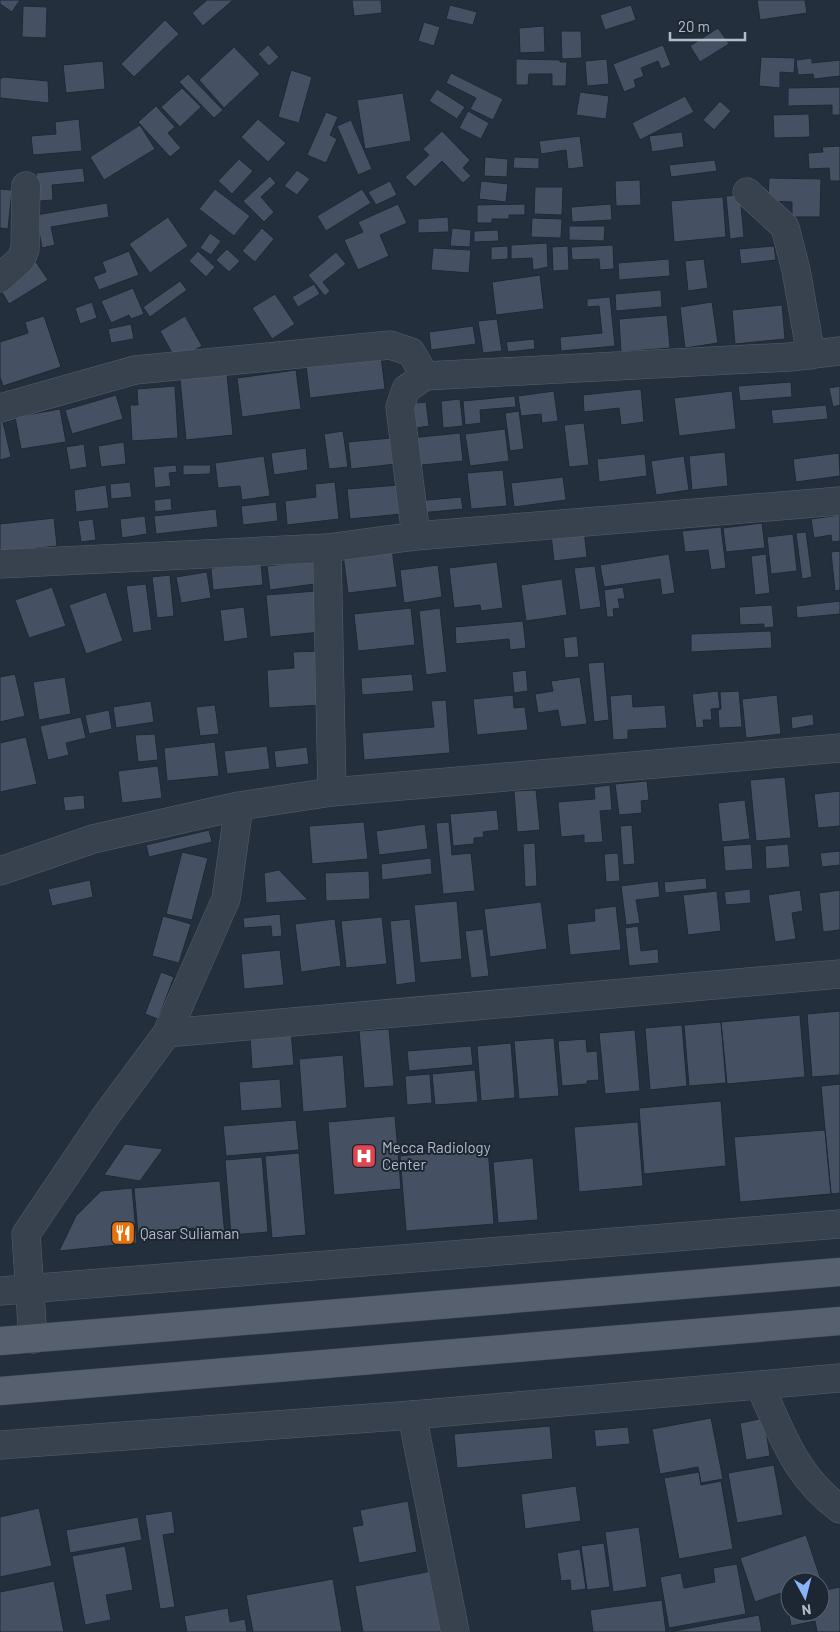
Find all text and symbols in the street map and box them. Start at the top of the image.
scale bar [670,10,745,42]
text: 20 m [678,17,710,35]
place label: Mecca Radiology Center [382,1138,491,1173]
hospital icon: Mecca Radiology Center [351,1143,377,1169]
restaurant icon: Qasar Suliaman [110,1220,136,1246]
place label: Qasar Suliaman [140,1224,239,1242]
north arrow [780,1572,830,1622]
text: N [801,1601,812,1619]

